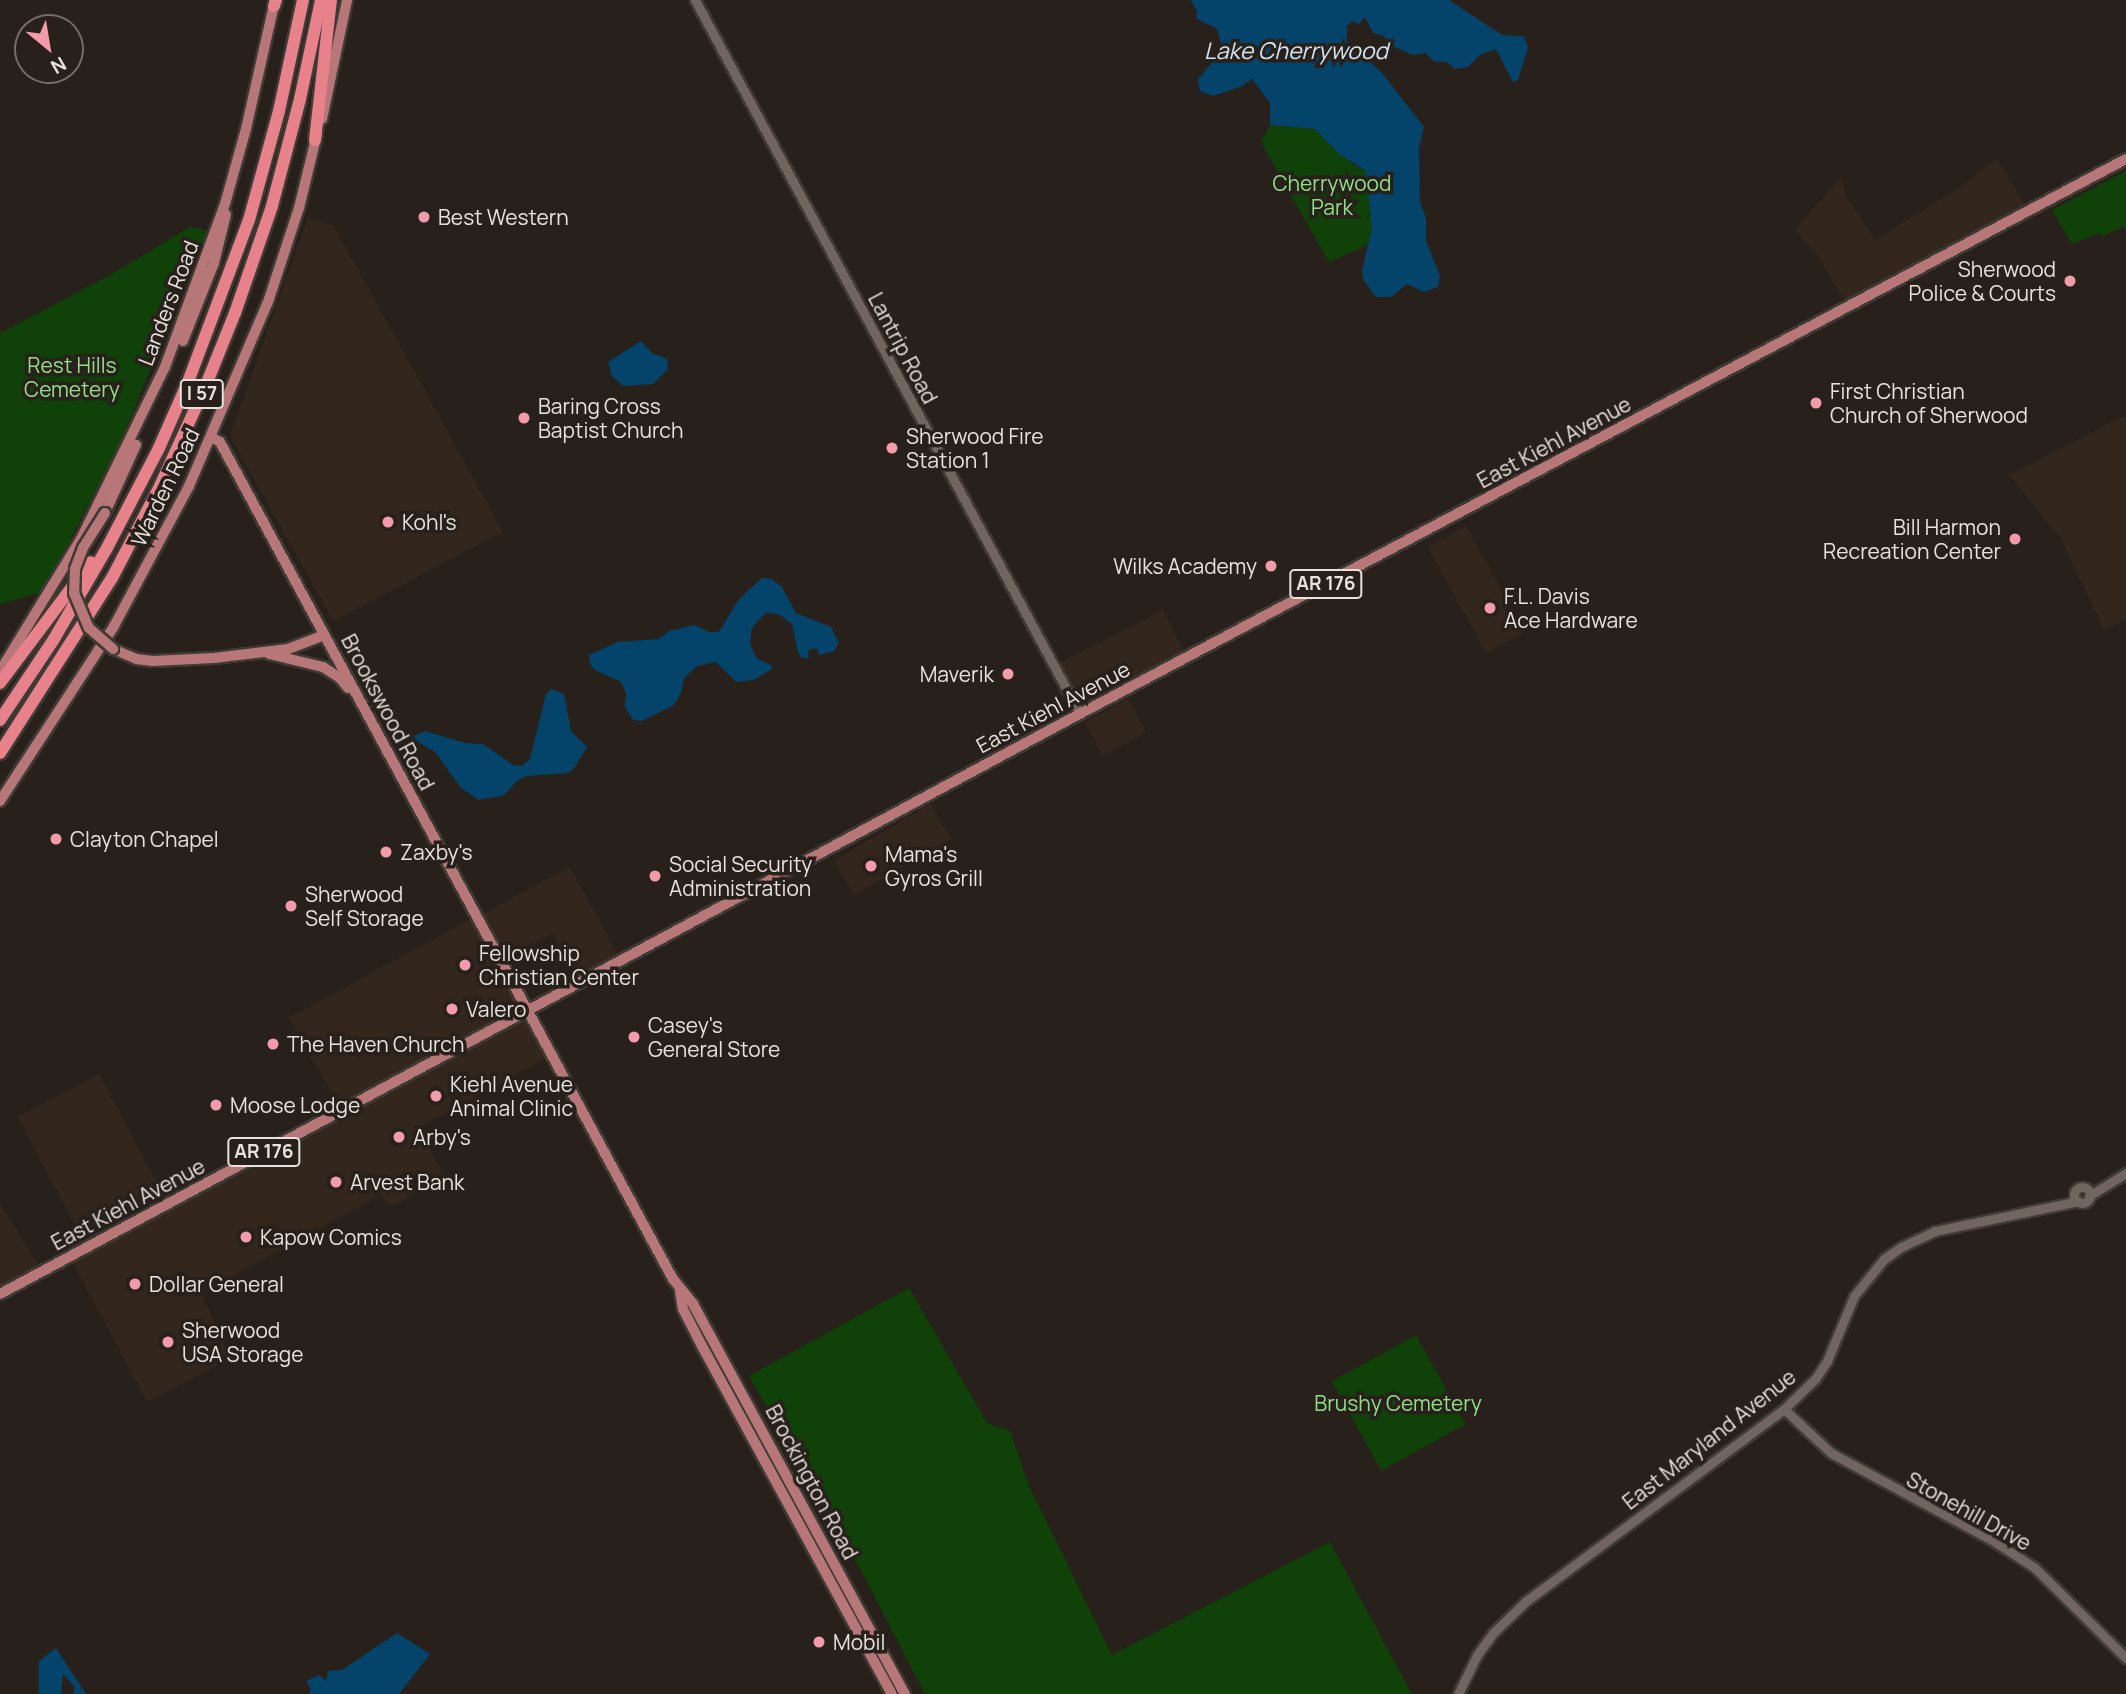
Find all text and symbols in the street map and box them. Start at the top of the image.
north arrow [14,14,84,84]
water label: Lake Cherrywood [1204,36,1388,64]
text: N [46,51,71,80]
park label: Cherrywood Park [1273,170,1391,220]
place label: Best Western [438,204,569,230]
marker: Best Western [416,209,432,225]
street label: Landers Road [133,237,203,369]
place label: Sherwood Police & Courts [1909,256,2056,306]
marker: Sherwood Police & Courts [2062,273,2078,289]
street label: Lantrip Road [863,288,943,408]
park label: Rest Hills Cemetery [24,352,120,402]
road number: I 57 [179,378,225,410]
place label: First Christian Church of Sherwood [1830,378,2028,428]
street label: East Kiehl Avenue [1473,391,1635,493]
place label: Baring Cross Baptist Church [538,393,683,443]
marker: First Christian Church of Sherwood [1808,395,1824,411]
marker: Baring Cross Baptist Church [516,410,532,426]
place label: Sherwood Fire Station 1 [906,423,1044,473]
street label: Warden Road [125,424,205,550]
marker: Sherwood Fire Station 1 [884,440,900,456]
place label: Kohl's [402,509,457,535]
marker: Kohl's [380,514,396,530]
place label: Bill Harmon Recreation Center [1823,514,2001,564]
marker: Bill Harmon Recreation Center [2007,531,2023,547]
place label: Wilks Academy [1113,553,1257,579]
marker: Wilks Academy [1263,558,1279,574]
road number: AR 176 [1289,568,1363,600]
place label: F.L. Davis Ace Hardware [1504,583,1638,633]
marker: F.L. Davis Ace Hardware [1482,600,1498,616]
street label: Brookswood Road [336,630,440,794]
street label: East Kiehl Avenue [972,656,1134,758]
place label: Maverik [920,661,994,687]
marker: Maverik [1000,666,1016,682]
place label: Clayton Chapel [70,826,219,852]
marker: Clayton Chapel [48,831,64,847]
place label: Zaxby's [400,839,472,865]
place label: Mama's Gyros Grill [885,841,983,891]
marker: Zaxby's [378,844,394,860]
place label: Social Security Administration [669,851,812,901]
marker: Mama's Gyros Grill [863,858,879,874]
marker: Social Security Administration [647,868,663,884]
place label: Sherwood Self Storage [305,881,424,931]
marker: Sherwood Self Storage [283,898,299,914]
place label: Fellowship Christian Center [479,940,639,990]
marker: Fellowship Christian Center [457,957,473,973]
place label: Valero [466,996,526,1022]
marker: Valero [444,1001,460,1017]
place label: Casey's General Store [648,1012,780,1062]
marker: Casey's General Store [626,1029,642,1045]
place label: The Haven Church [287,1031,464,1057]
marker: The Haven Church [265,1036,281,1052]
place label: Kiehl Avenue Animal Clinic [450,1071,573,1121]
marker: Kiehl Avenue Animal Clinic [428,1088,444,1104]
place label: Moose Lodge [230,1092,360,1118]
marker: Moose Lodge [208,1097,224,1113]
place label: Arby's [413,1124,471,1150]
marker: Arby's [391,1129,407,1145]
road number: AR 176 [227,1136,301,1168]
street label: East Kiehl Avenue [47,1153,209,1255]
place label: Arvest Bank [350,1169,464,1195]
marker: Arvest Bank [328,1174,344,1190]
place label: Kapow Comics [260,1224,402,1250]
marker: Kapow Comics [238,1229,254,1245]
place label: Dollar General [149,1271,284,1297]
marker: Dollar General [127,1276,143,1292]
place label: Sherwood USA Storage [182,1317,303,1367]
marker: Sherwood USA Storage [160,1334,176,1350]
street label: East Maryland Avenue [1617,1364,1801,1514]
park label: Brushy Cemetery [1314,1390,1482,1416]
street label: Brockington Road [761,1400,863,1564]
street label: Stonehill Drive [1902,1466,2036,1556]
place label: Mobil [833,1629,885,1655]
marker: Mobil [811,1634,827,1650]

